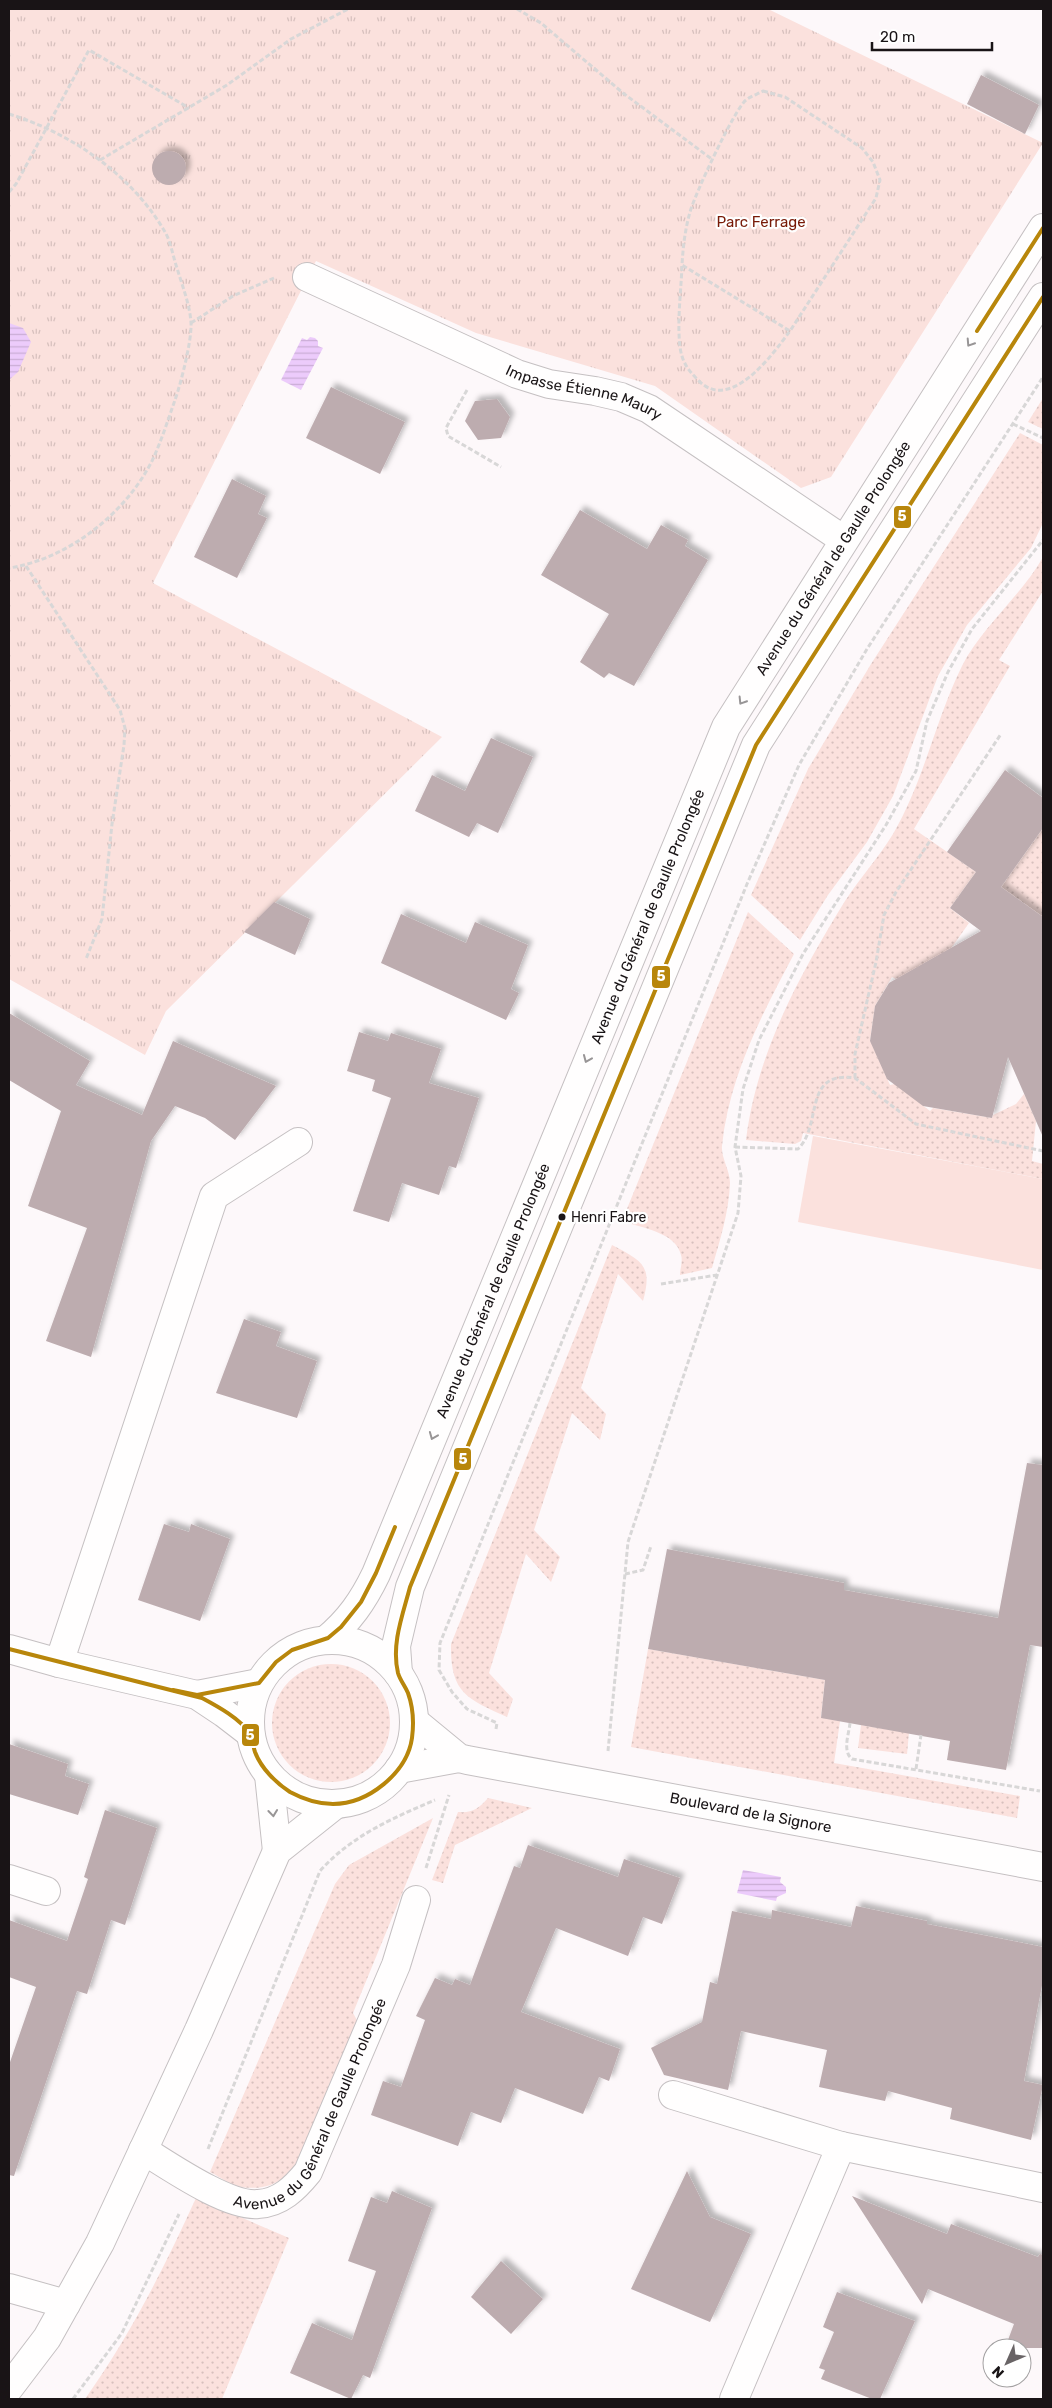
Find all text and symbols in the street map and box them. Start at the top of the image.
scale bar [872,20,992,52]
text: 20 m [880,28,915,46]
park label: Parc Ferrage [716,213,806,231]
one-way arrow [967,337,976,346]
street label: Impasse Étienne Maury [503,361,665,424]
street label: Avenue du Général de Gaulle Prolongée [752,438,914,679]
line badge: 5 [893,505,912,529]
text: 5 [897,508,907,525]
one-way arrow [739,696,748,705]
street label: Avenue du Général de Gaulle Prolongée [587,786,708,1047]
line badge: 5 [651,965,671,989]
text: 5 [656,968,666,985]
one-way arrow [583,1054,594,1063]
street label: Avenue du Général de Gaulle Prolongée [432,1161,554,1421]
place label: Henri Fabre [571,1209,646,1226]
marker: Henri Fabre [557,1212,567,1222]
one-way arrow [428,1431,439,1440]
line badge: 5 [453,1447,472,1471]
text: 5 [458,1451,468,1468]
line badge: 5 [241,1723,260,1747]
text: 5 [245,1727,255,1744]
street label: Boulevard de la Signore [668,1789,833,1837]
one-way arrow [267,1809,278,1817]
street label: Avenue du Général de Gaulle Prolongée [231,1995,390,2213]
north arrow [982,2338,1032,2388]
text: N [989,2362,1008,2381]

